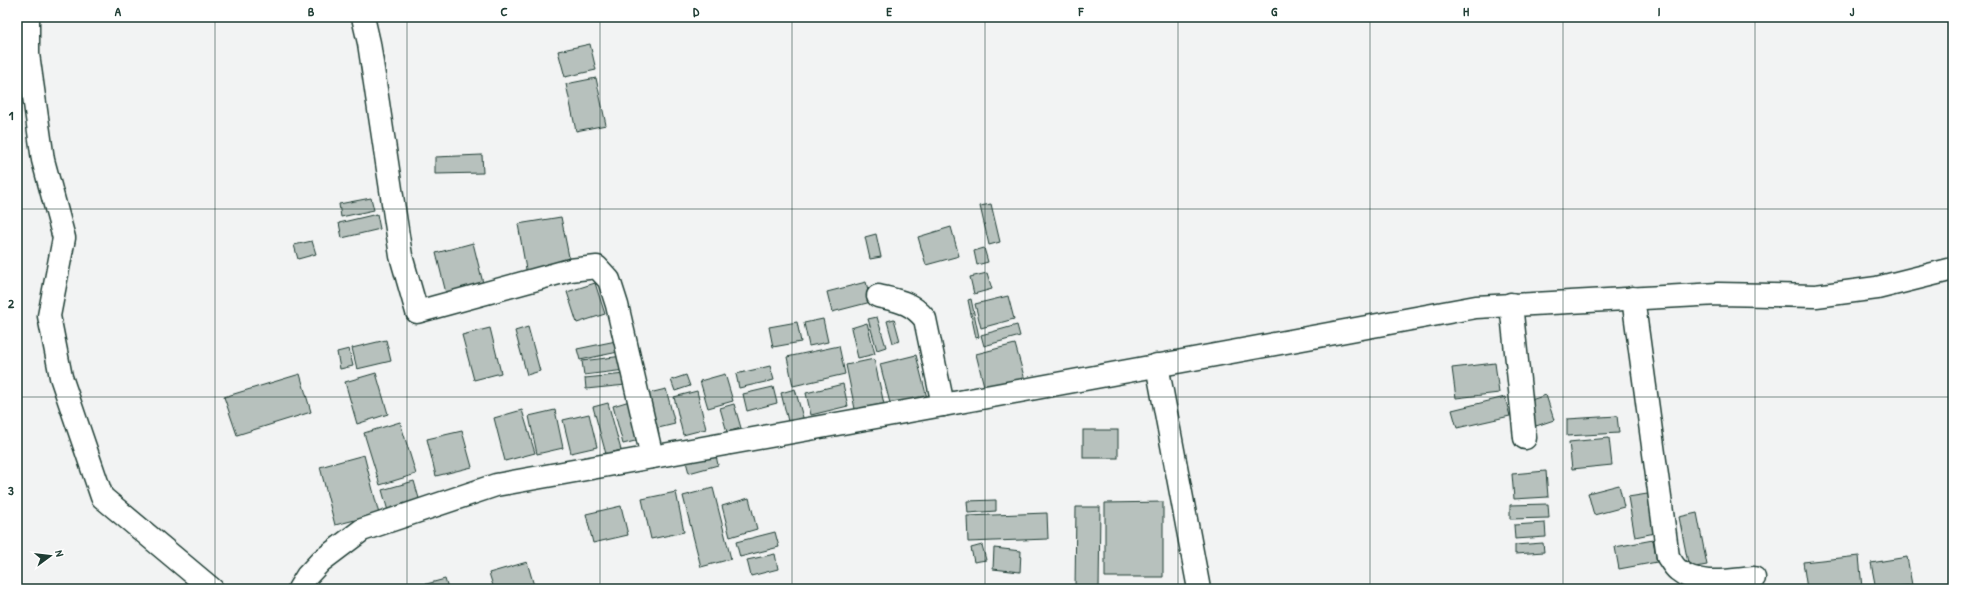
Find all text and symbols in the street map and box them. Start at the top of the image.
text: A [115,2,122,20]
text: B [308,2,315,20]
text: C [500,2,508,20]
text: D [693,2,700,20]
text: E [886,2,892,20]
text: F [1078,2,1085,20]
text: G [1271,2,1278,20]
text: H [1463,2,1469,20]
text: I [1657,2,1661,20]
text: J [1850,2,1855,20]
text: 1 [9,106,14,124]
text: 2 [8,294,15,312]
text: 3 [8,481,14,499]
north arrow [30,536,70,576]
text: N [52,549,67,558]

